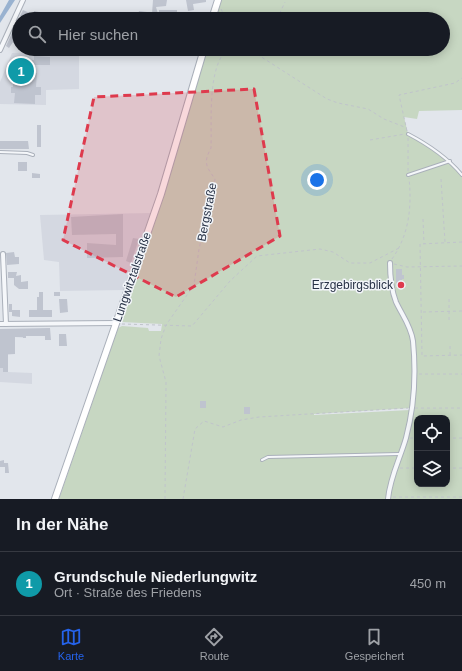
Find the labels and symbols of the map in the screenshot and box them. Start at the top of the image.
pin: 1 [8,56,34,86]
your location [307,170,327,190]
street label: Bergstraße [194,181,220,242]
street label: Lungwitztalstraße [110,230,154,324]
place label: Erzgebirgsblick [312,278,394,292]
marker: Erzgebirgsblick [396,280,406,290]

